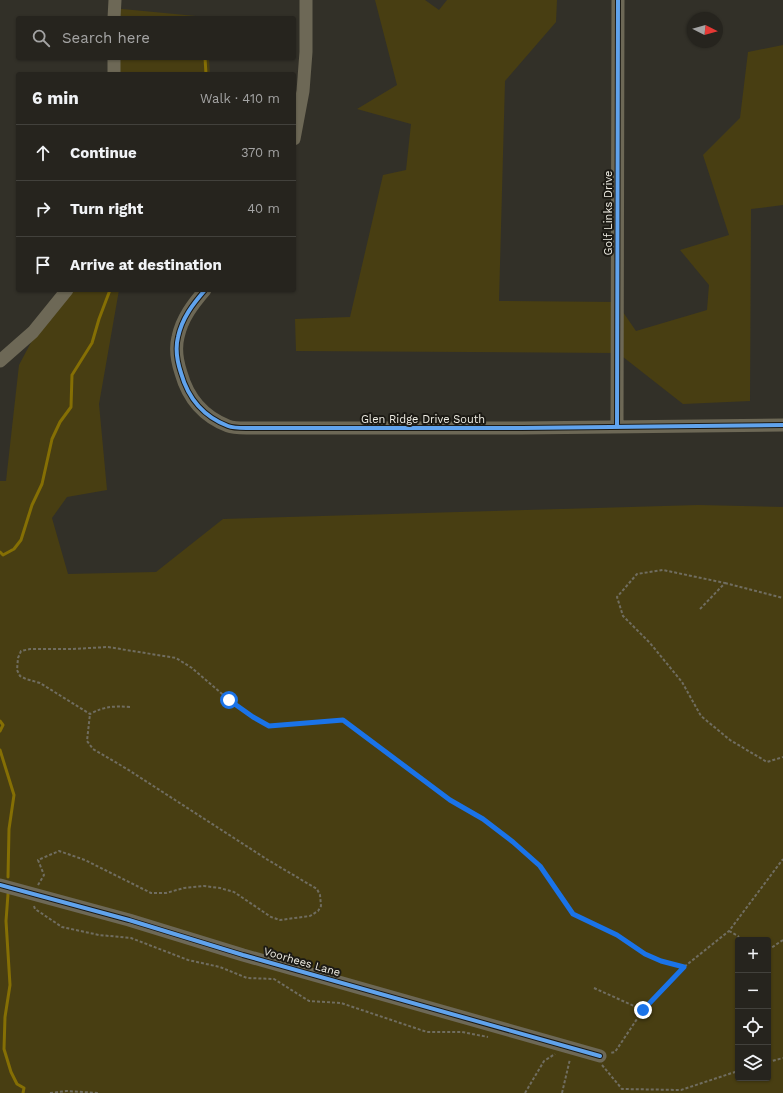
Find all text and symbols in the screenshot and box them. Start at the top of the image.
north arrow [687,12,723,48]
search box [16,16,296,60]
icon: search [30,27,52,49]
text: Search here [62,29,150,47]
text: 6 min [32,88,79,108]
text: Walk · 410 m [200,91,280,106]
icon: ahead [32,142,54,164]
text: Continue [70,144,137,162]
text: 370 m [241,145,280,160]
street label: Golf Links Drive [602,171,615,255]
icon: right [32,198,54,220]
text: Turn right [70,200,143,218]
text: 40 m [247,201,280,216]
icon: arrive [32,254,54,276]
text: Arrive at destination [70,256,222,274]
street label: Glen Ridge Drive South [361,413,485,426]
route start [220,691,238,709]
map controls [735,937,771,1081]
button: + [735,937,771,973]
street label: Voorhees Lane [262,945,342,979]
button: − [735,973,771,1009]
route end [634,1001,652,1019]
button: locate [735,1009,771,1045]
button: layers [735,1045,771,1081]

